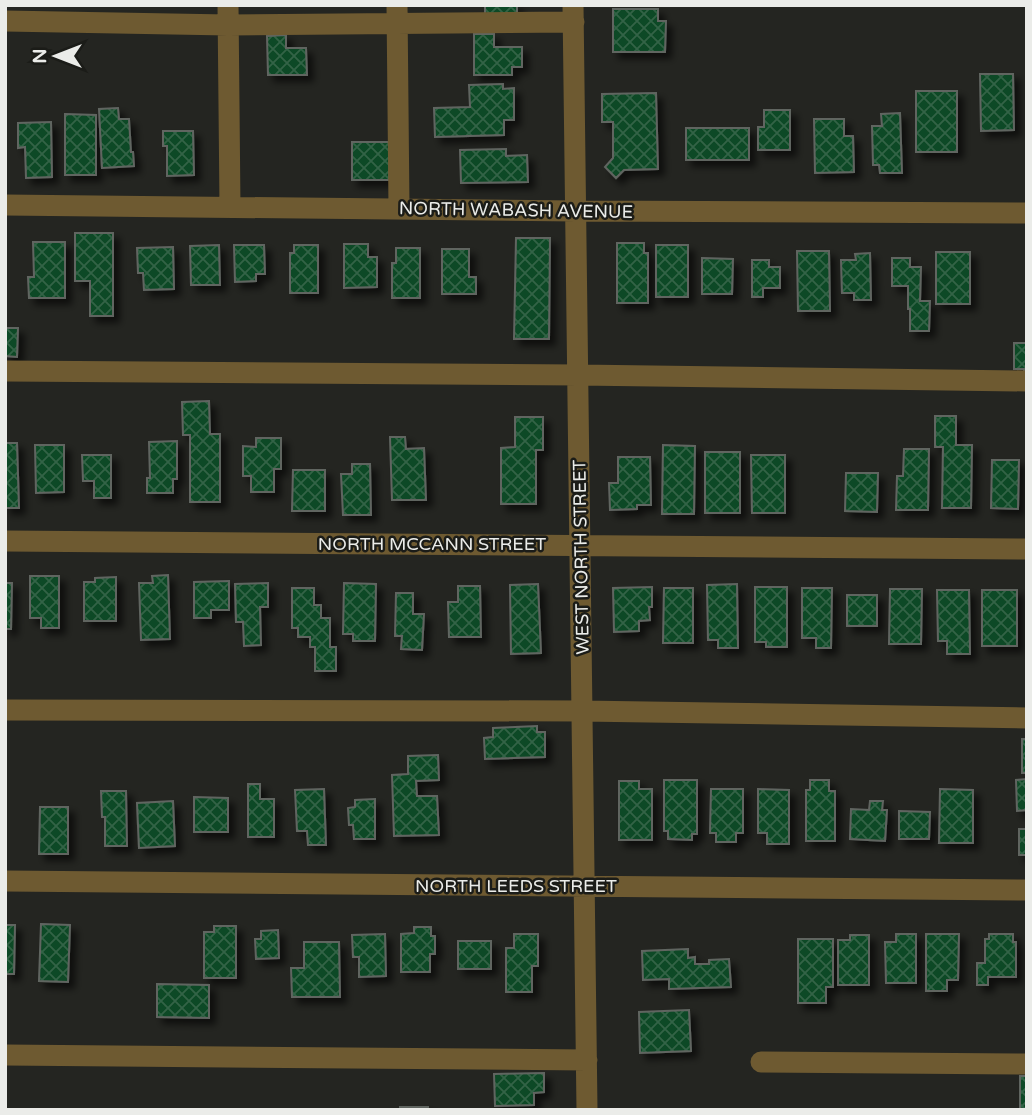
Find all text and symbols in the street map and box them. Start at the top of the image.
north arrow [21,21,91,91]
text: N [29,48,51,64]
street label: NORTH WABASH AVENUE [399,197,633,223]
street label: WEST NORTH STREET [568,459,594,655]
street label: NORTH MCCANN STREET [318,533,546,555]
street label: NORTH LEEDS STREET [415,875,617,897]

